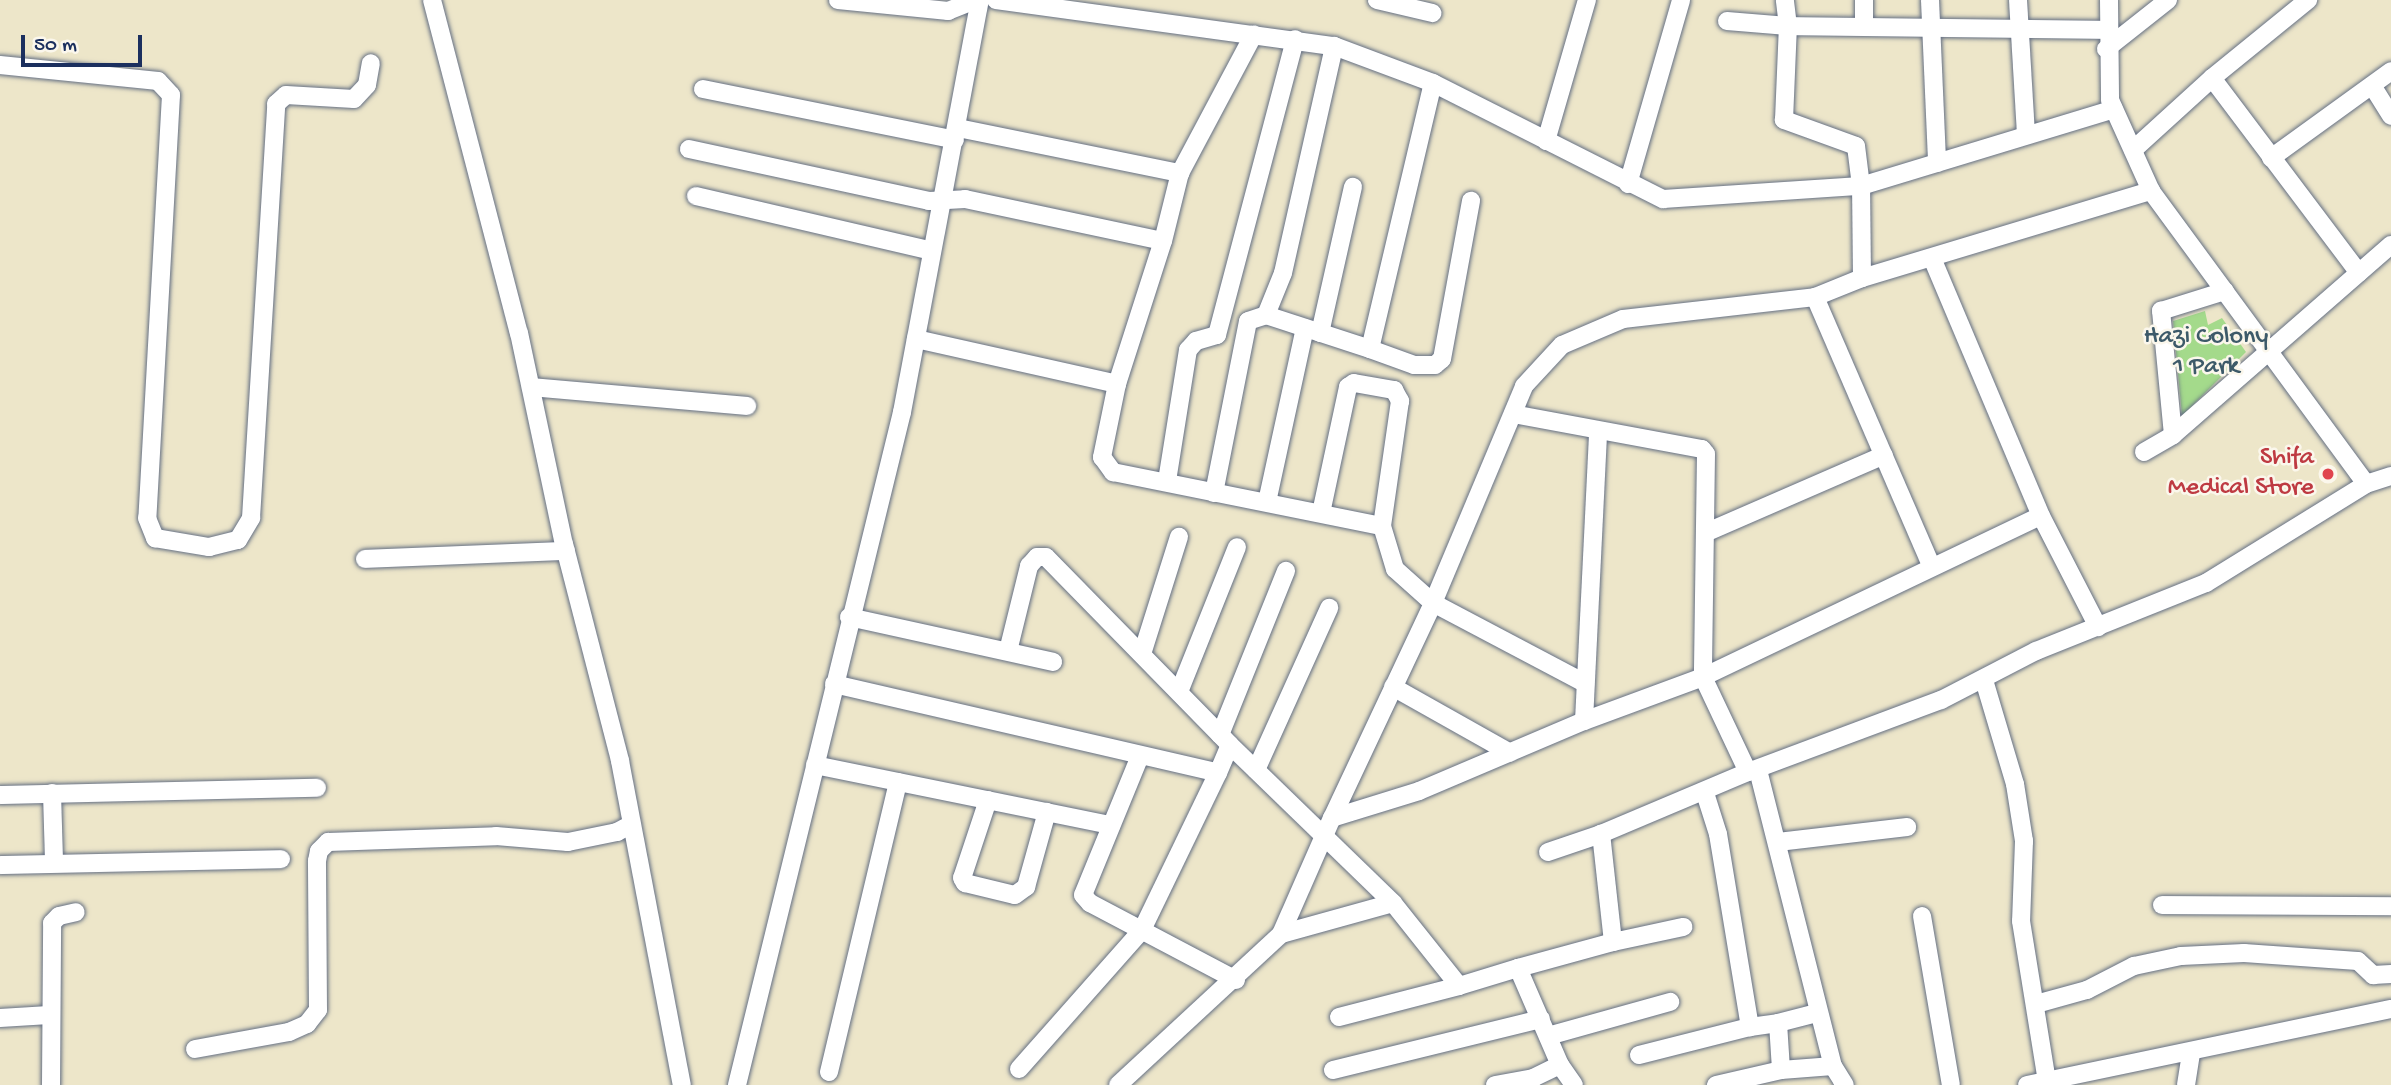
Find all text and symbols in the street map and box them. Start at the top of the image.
scale bar [24,21,145,65]
text: 50 m [34,34,77,59]
park label: Hazi Colony 1 Park [2144,322,2268,384]
place label: Shifa Medical Store [2168,443,2314,504]
marker: Shifa Medical Store [2320,466,2336,482]

